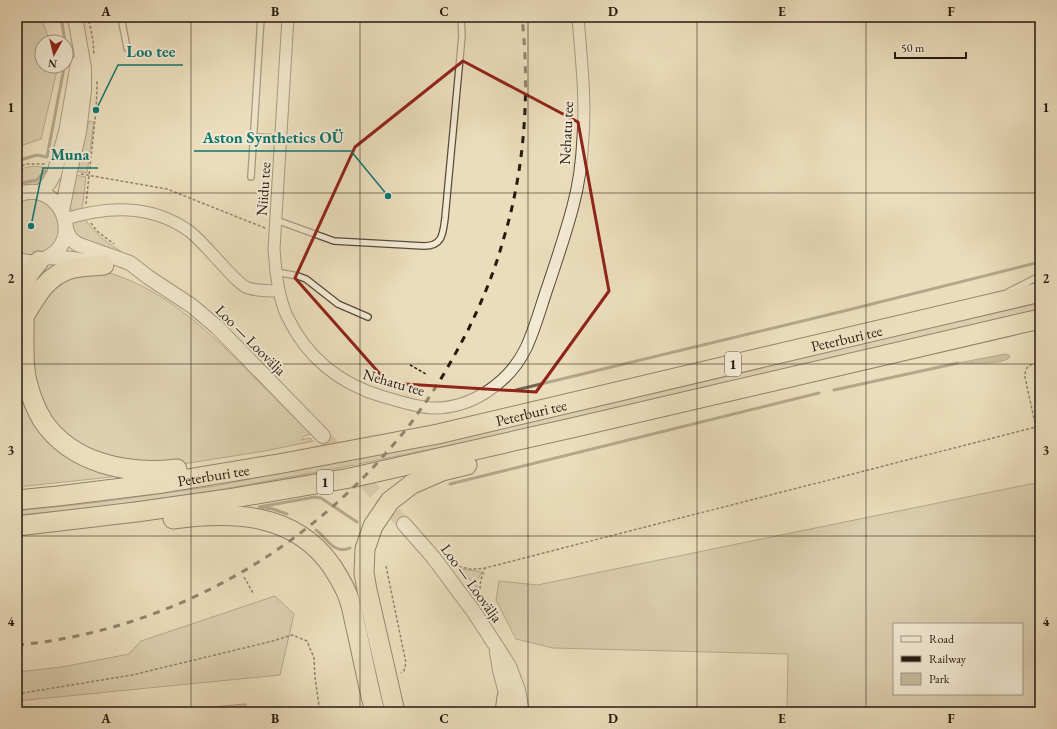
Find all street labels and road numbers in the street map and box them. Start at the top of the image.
street label: Nehatu tee [555,101,577,165]
street label: Niidu tee [252,161,274,217]
street label: Loo — Loovälja [212,301,290,379]
street label: Peterburi tee [809,320,884,355]
road number: 1 [725,352,741,376]
street label: Nehatu tee [361,364,427,400]
street label: Peterburi tee [494,394,569,430]
street label: Peterburi tee [176,459,251,490]
road number: 1 [317,470,333,494]
street label: Loo — Loovälja [437,540,507,626]

